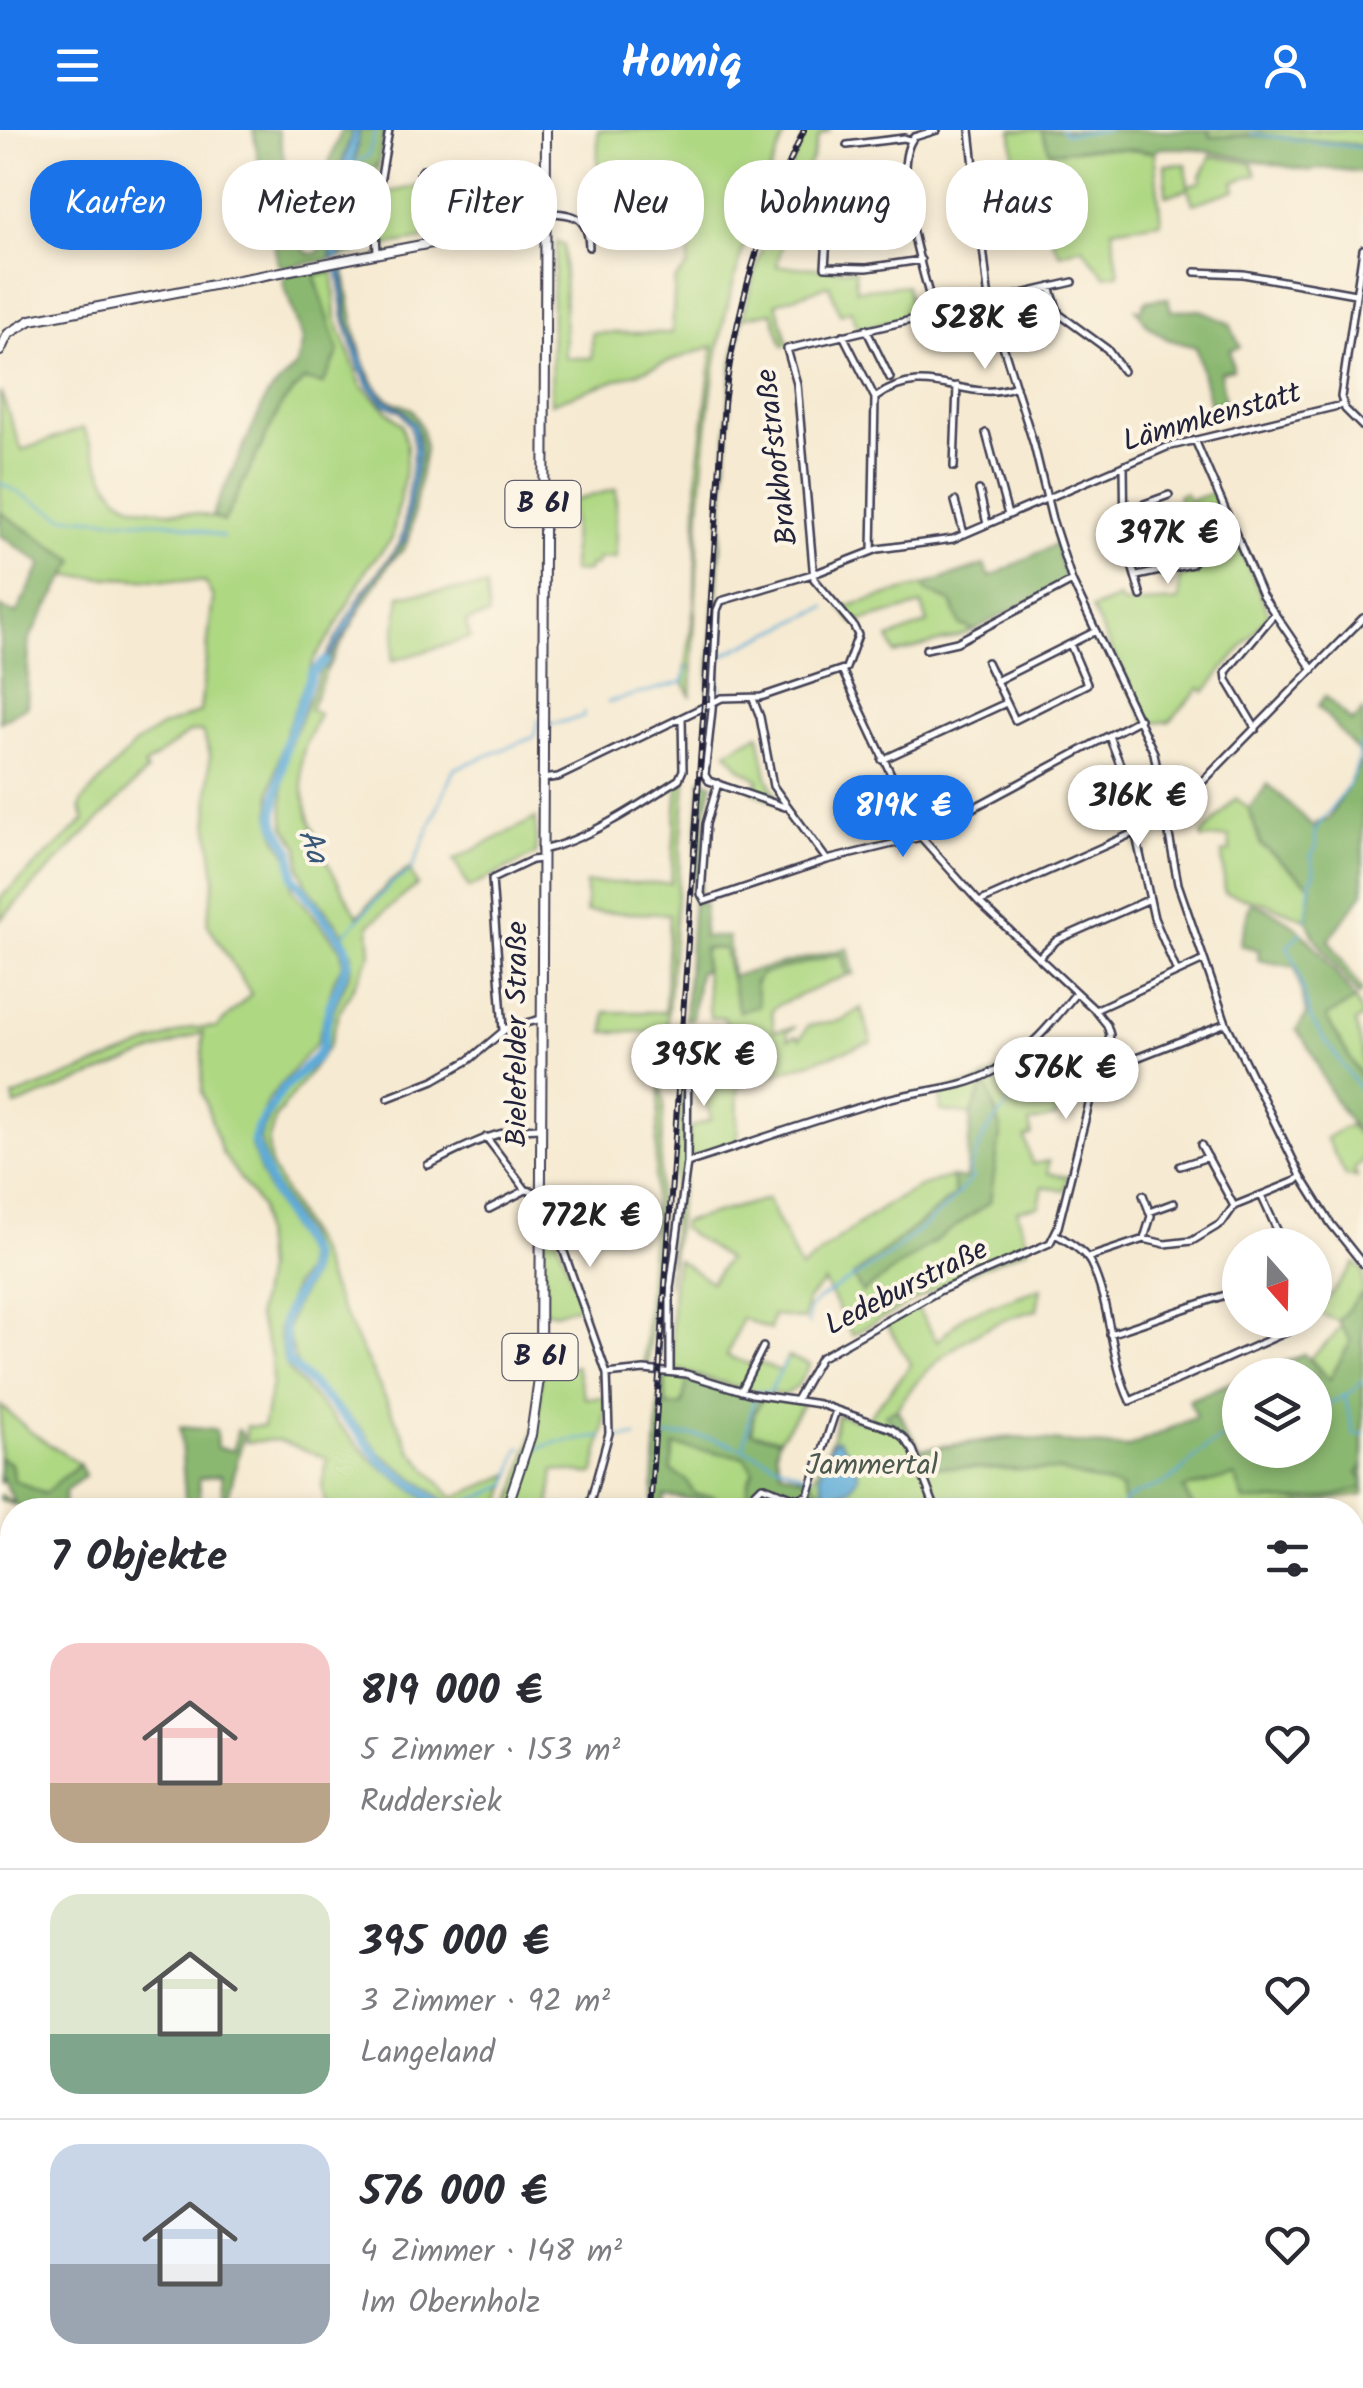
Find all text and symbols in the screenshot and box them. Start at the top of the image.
text: Homiq [621,29,742,101]
icon: menu [50,38,105,93]
icon: person [1258,38,1313,93]
chip: Kaufen [30,160,202,250]
chip: Mieten [222,160,391,250]
chip: Filter [411,160,557,250]
chip: Neu [577,160,704,250]
chip: Wohnung [724,160,926,250]
chip: Haus [946,160,1088,250]
pin: 528K € [904,287,1066,372]
text: 528K € [932,294,1038,345]
street label: Brakhofstraße [743,366,813,548]
street label: Lämmkenstatt [1117,370,1307,466]
road number: B 61 [506,481,580,527]
pin: 397K € [1087,502,1249,587]
text: 397K € [1118,509,1218,560]
pin: 316K € [1057,765,1219,850]
text: 316K € [1090,772,1186,823]
pin: 819K € [822,775,984,860]
text: 819K € [855,782,951,833]
water label: Aa [282,821,343,873]
street label: Bielefelder Straße [494,921,542,1147]
pin: 395K € [623,1024,785,1109]
text: 395K € [653,1031,755,1082]
pin: 576K € [985,1037,1147,1122]
text: 576K € [1016,1044,1116,1095]
pin: 772K € [509,1185,671,1270]
text: 772K € [540,1192,640,1243]
street label: Ledeburstraße [817,1226,997,1350]
north arrow [1222,1228,1332,1338]
map controls [1222,1228,1332,1468]
road number: B 61 [502,1334,578,1380]
button: layers [1222,1358,1332,1468]
park label: Jammertal [806,1442,938,1490]
text: 7 Objekte [50,1525,227,1592]
icon: filters [1260,1531,1315,1586]
text: 819 000 € [360,1659,542,1726]
icon: home [130,1683,250,1803]
icon: heart [1260,1716,1315,1771]
text: 5 Zimmer · 153 m² [360,1726,620,1777]
text: Ruddersiek [360,1777,502,1828]
text: 395 000 € [360,1910,549,1977]
icon: home [130,1934,250,2054]
icon: heart [1260,1967,1315,2022]
text: 3 Zimmer · 92 m² [360,1977,610,2028]
text: Langeland [360,2028,495,2079]
text: 576 000 € [360,2160,547,2227]
icon: home [130,2184,250,2304]
icon: heart [1260,2217,1315,2272]
text: 4 Zimmer · 148 m² [360,2227,622,2278]
text: Im Obernholz [360,2278,540,2329]

